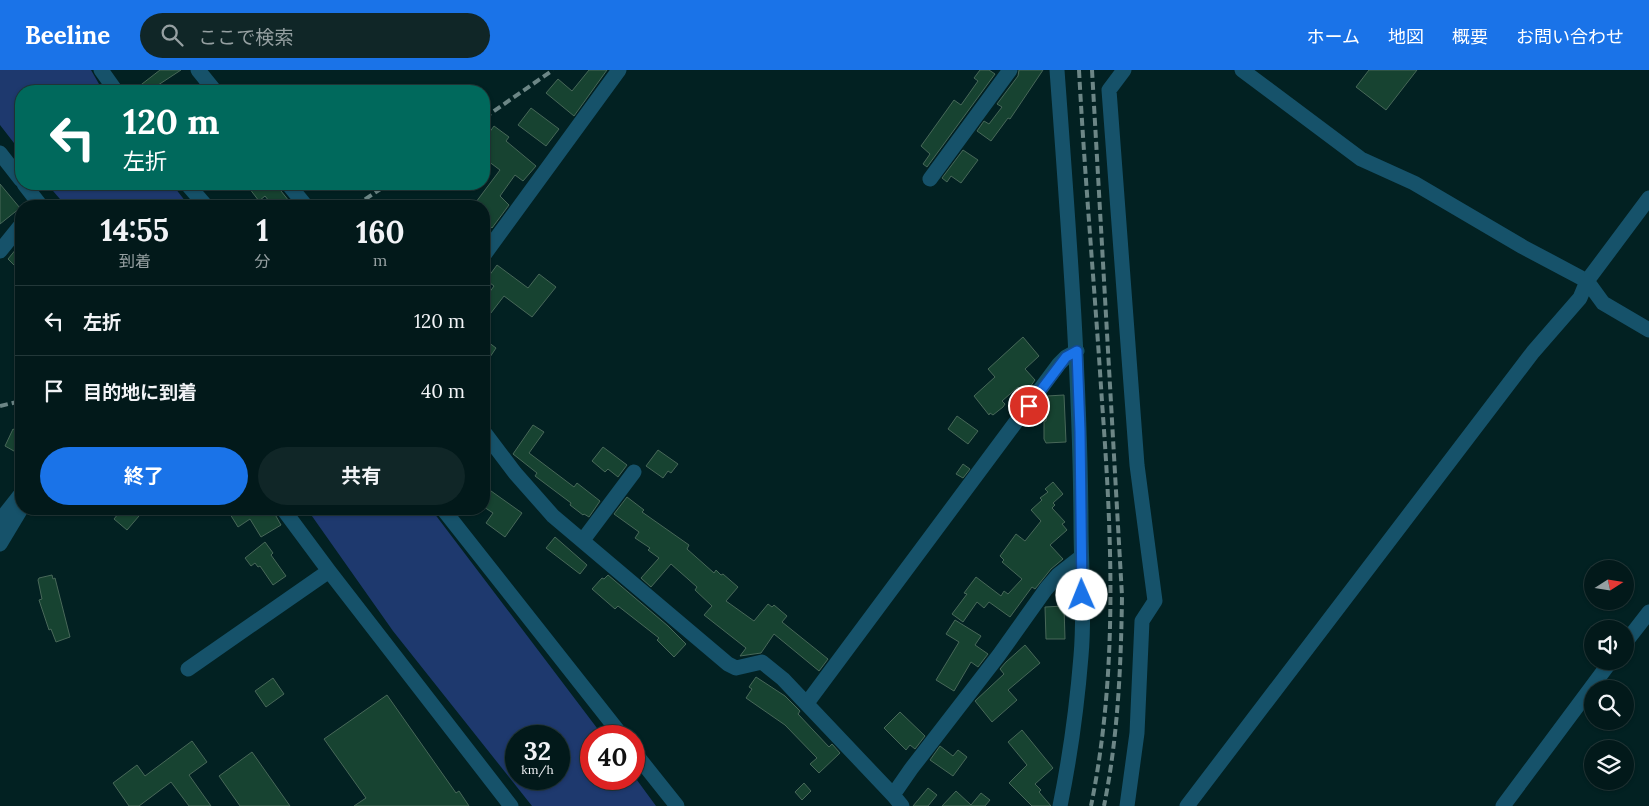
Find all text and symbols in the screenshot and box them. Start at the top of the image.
search box [140,13,490,58]
text: Beeline [25,20,110,51]
icon: search [158,21,186,49]
text: ここで検索 [198,25,293,49]
text: ホーム [1307,25,1360,48]
text: 地図 [1388,25,1424,48]
text: 概要 [1452,25,1488,48]
text: お問い合わせ [1516,25,1624,48]
text: 120 m [123,99,220,144]
icon: left [40,105,105,170]
text: 左折 [123,147,167,175]
text: 14:55 [100,211,169,249]
text: 1 [256,211,269,249]
text: 160 [356,213,404,251]
text: m [373,250,387,270]
text: 到着 [119,251,151,271]
text: 分 [254,251,270,271]
icon: left [40,307,68,335]
text: 120 m [414,309,465,333]
text: 左折 [83,310,121,334]
icon: arrive [40,377,68,405]
text: 40 m [421,379,465,403]
text: 目的地に到着 [83,380,197,404]
pin [1008,385,1050,427]
icon: arrive [1015,392,1043,420]
button: 終了 [40,447,248,505]
button: 共有 [258,447,465,505]
north arrow [1584,560,1634,610]
map controls [1584,560,1634,790]
position arrow [1055,568,1107,620]
button: sound [1584,620,1634,670]
button: search [1584,680,1634,730]
speed limit sign: 40 [580,725,645,790]
text: 32 [524,735,551,767]
button: layers [1584,740,1634,790]
text: km/h [521,762,554,777]

